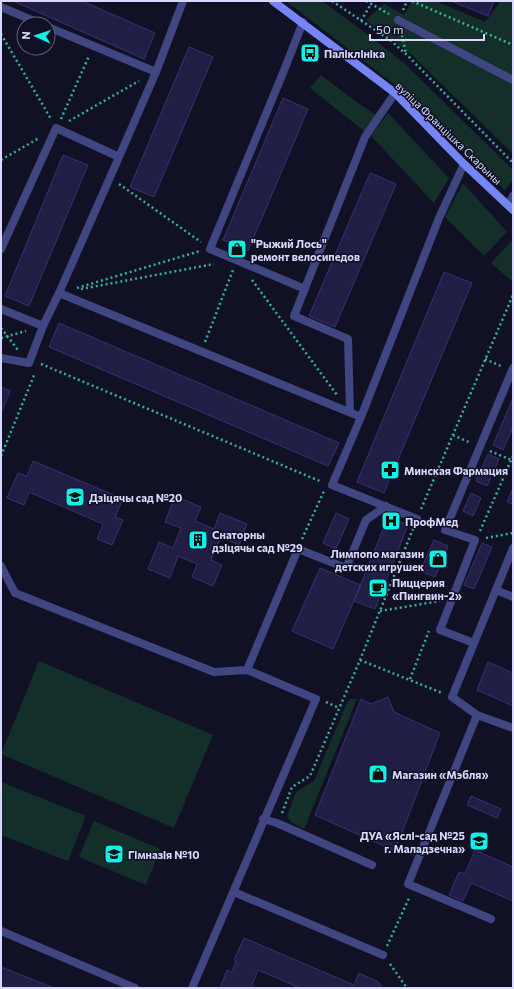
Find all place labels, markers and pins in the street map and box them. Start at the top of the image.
bus stop icon: Паліклініка [299,42,321,64]
place label: Паліклініка [324,47,385,60]
place label: "Рыжий Лось" ремонт велосипедов [251,237,360,263]
shop icon: "Рыжий Лось" ремонт велосипедов [226,238,248,260]
pharmacy icon: Минская Фармация [379,459,401,481]
place label: Минская Фармация [404,464,508,477]
school or university icon: Дзіцячы сад №20 [64,486,86,508]
place label: Дзіцячы сад №20 [89,491,182,504]
hospital icon: ПрофМед [380,510,402,532]
place label: ПрофМед [405,515,459,528]
place label: Снаторны дзіцячы сад №29 [212,528,303,554]
building icon: Снаторны дзіцячы сад №29 [187,529,209,551]
place label: Лимпопо магазин детских игрушек [330,547,425,573]
shop icon: Лимпопо магазин детских игрушек [427,548,449,570]
place label: Пиццерия «Пингвин-2» [392,576,462,602]
cafe icon: Пиццерия «Пингвин-2» [367,577,389,599]
shop icon: Магазин «Мэбля» [367,763,389,785]
place label: Магазин «Мэбля» [392,768,489,781]
place label: ДУА «Яслі-сад №25 г. Маладзечна» [360,829,465,855]
school or university icon: ДУА «Яслі-сад №25 г. Маладзечна» [468,830,490,852]
school or university icon: Гімназія №10 [103,843,125,865]
place label: Гімназія №10 [128,848,200,861]

